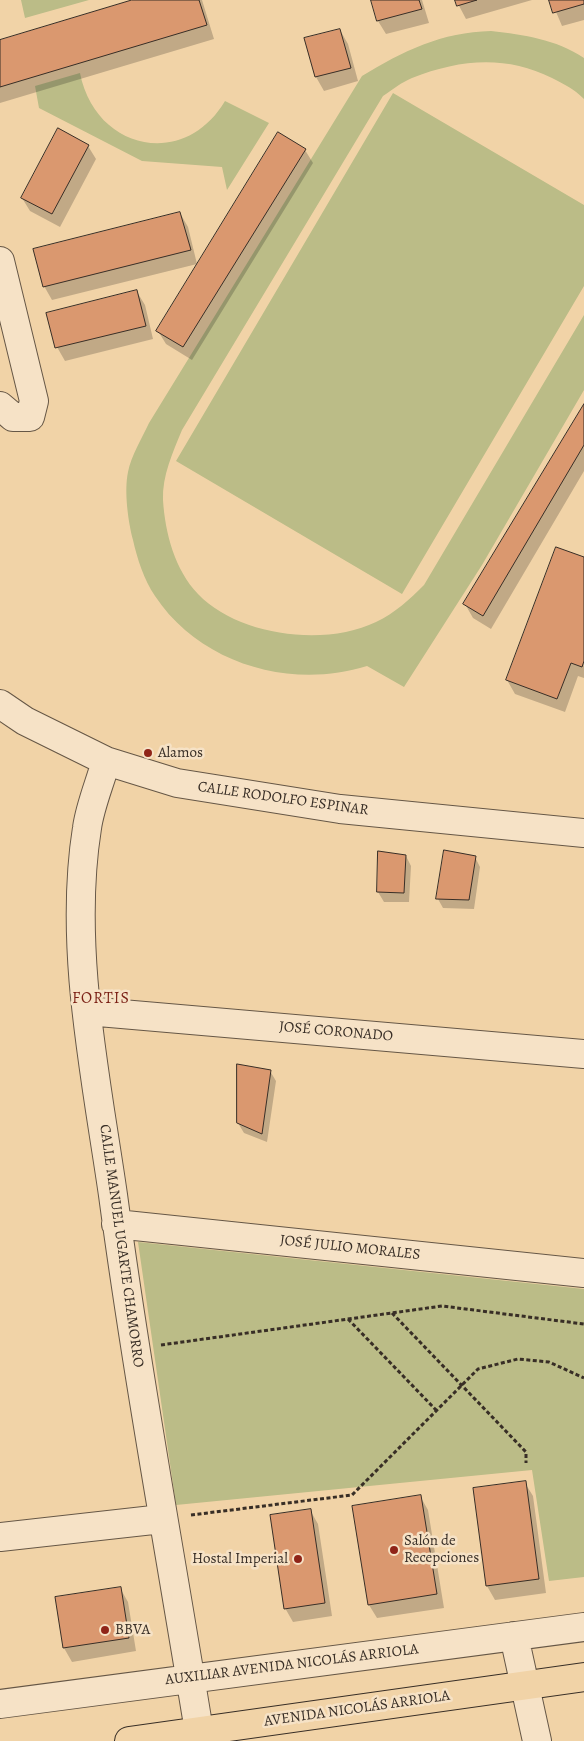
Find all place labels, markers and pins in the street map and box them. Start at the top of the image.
place label: Alamos [158,744,203,762]
marker: Alamos [142,747,154,759]
place label: Salón de Recepciones [404,1532,479,1567]
marker: Salón de Recepciones [388,1544,400,1556]
place label: Hostal Imperial [192,1550,288,1568]
marker: Hostal Imperial [292,1553,304,1565]
place label: BBVA [115,1621,150,1639]
marker: BBVA [99,1624,111,1636]

